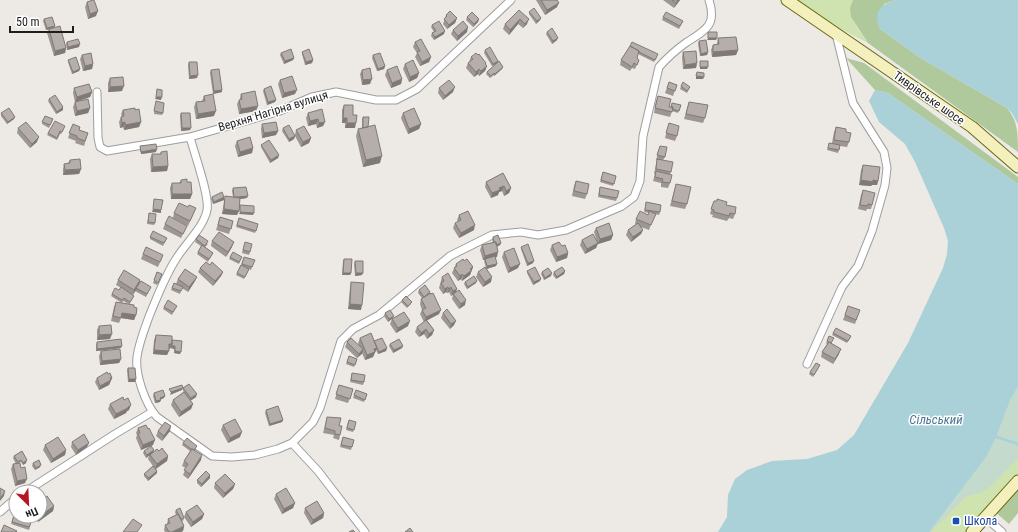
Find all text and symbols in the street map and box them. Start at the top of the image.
scale bar [10,8,73,34]
text: 50 m [16,15,40,29]
street label: Тиврівське шосе [891,68,967,128]
street label: Верхня Нагірна вулиця [216,88,330,134]
water label: Сільський [909,412,963,427]
north arrow [8,484,48,524]
text: Пн [24,504,40,521]
place label: Школа [964,514,997,528]
marker: Школа [951,516,961,526]

